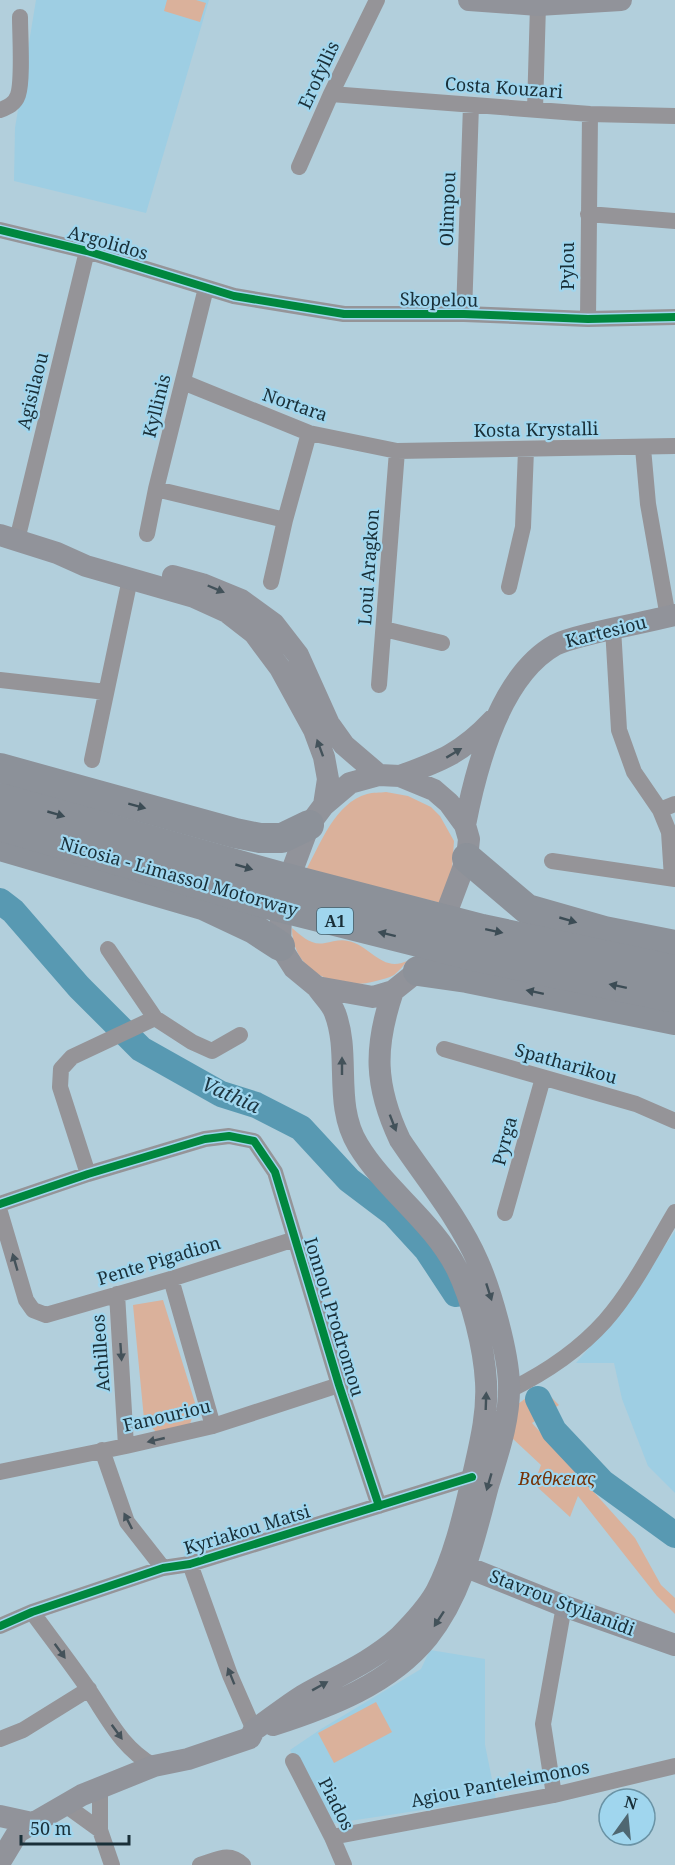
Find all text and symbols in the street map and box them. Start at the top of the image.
street label: Erofyllis [292,37,344,112]
street label: Costa Kouzari [444,71,564,103]
street label: Olimpou [434,171,460,247]
street label: Argolidos [65,219,151,265]
street label: Pylou [555,241,579,290]
street label: Skopelou [400,286,479,312]
street label: Agisilaou [11,349,53,432]
street label: Kyllinis [137,371,175,440]
street label: Nortara [260,382,331,426]
street label: Kosta Krystalli [473,416,599,442]
street label: Loui Aragkon [352,508,384,626]
one-way arrow [207,584,225,594]
street label: Kartesiou [563,609,649,653]
one-way arrow [315,739,325,757]
one-way arrow [446,748,462,759]
one-way arrow [128,802,146,811]
one-way arrow [47,810,65,819]
street label: Nicosia - Limassol Motorway [57,831,302,922]
one-way arrow [235,863,253,872]
road number: A1 [317,908,353,934]
one-way arrow [559,916,577,925]
one-way arrow [484,927,503,936]
one-way arrow [377,928,396,938]
one-way arrow [608,981,627,990]
one-way arrow [526,987,545,996]
street label: Spatharikou [512,1037,621,1089]
one-way arrow [337,1057,347,1076]
water label: Vathia [198,1070,265,1119]
street label: Pyrga [486,1114,522,1168]
one-way arrow [388,1115,398,1133]
street label: Pente Pigadion [94,1230,224,1290]
street label: Ionnou Prodromou [299,1234,371,1400]
one-way arrow [9,1253,19,1271]
one-way arrow [484,1283,494,1301]
street label: Achilleos [85,1313,115,1393]
one-way arrow [116,1343,125,1362]
one-way arrow [481,1392,491,1411]
street label: Fanouriou [120,1393,214,1437]
one-way arrow [147,1435,165,1445]
park label: Βαθκειας [517,1466,596,1490]
one-way arrow [484,1473,494,1492]
street label: Kyriakou Matsi [181,1498,313,1560]
one-way arrow [124,1513,133,1530]
street label: Stavrou Stylianidi [486,1563,639,1641]
one-way arrow [434,1611,445,1627]
one-way arrow [54,1642,66,1658]
one-way arrow [226,1667,236,1685]
one-way arrow [312,1681,329,1691]
one-way arrow [111,1723,123,1739]
street label: Agiou Panteleimonos [409,1754,591,1812]
street label: Piados [313,1773,360,1834]
north arrow [597,1787,657,1847]
text: N [622,1790,640,1815]
scale bar [21,1808,129,1846]
text: 50 m [30,1816,72,1840]

